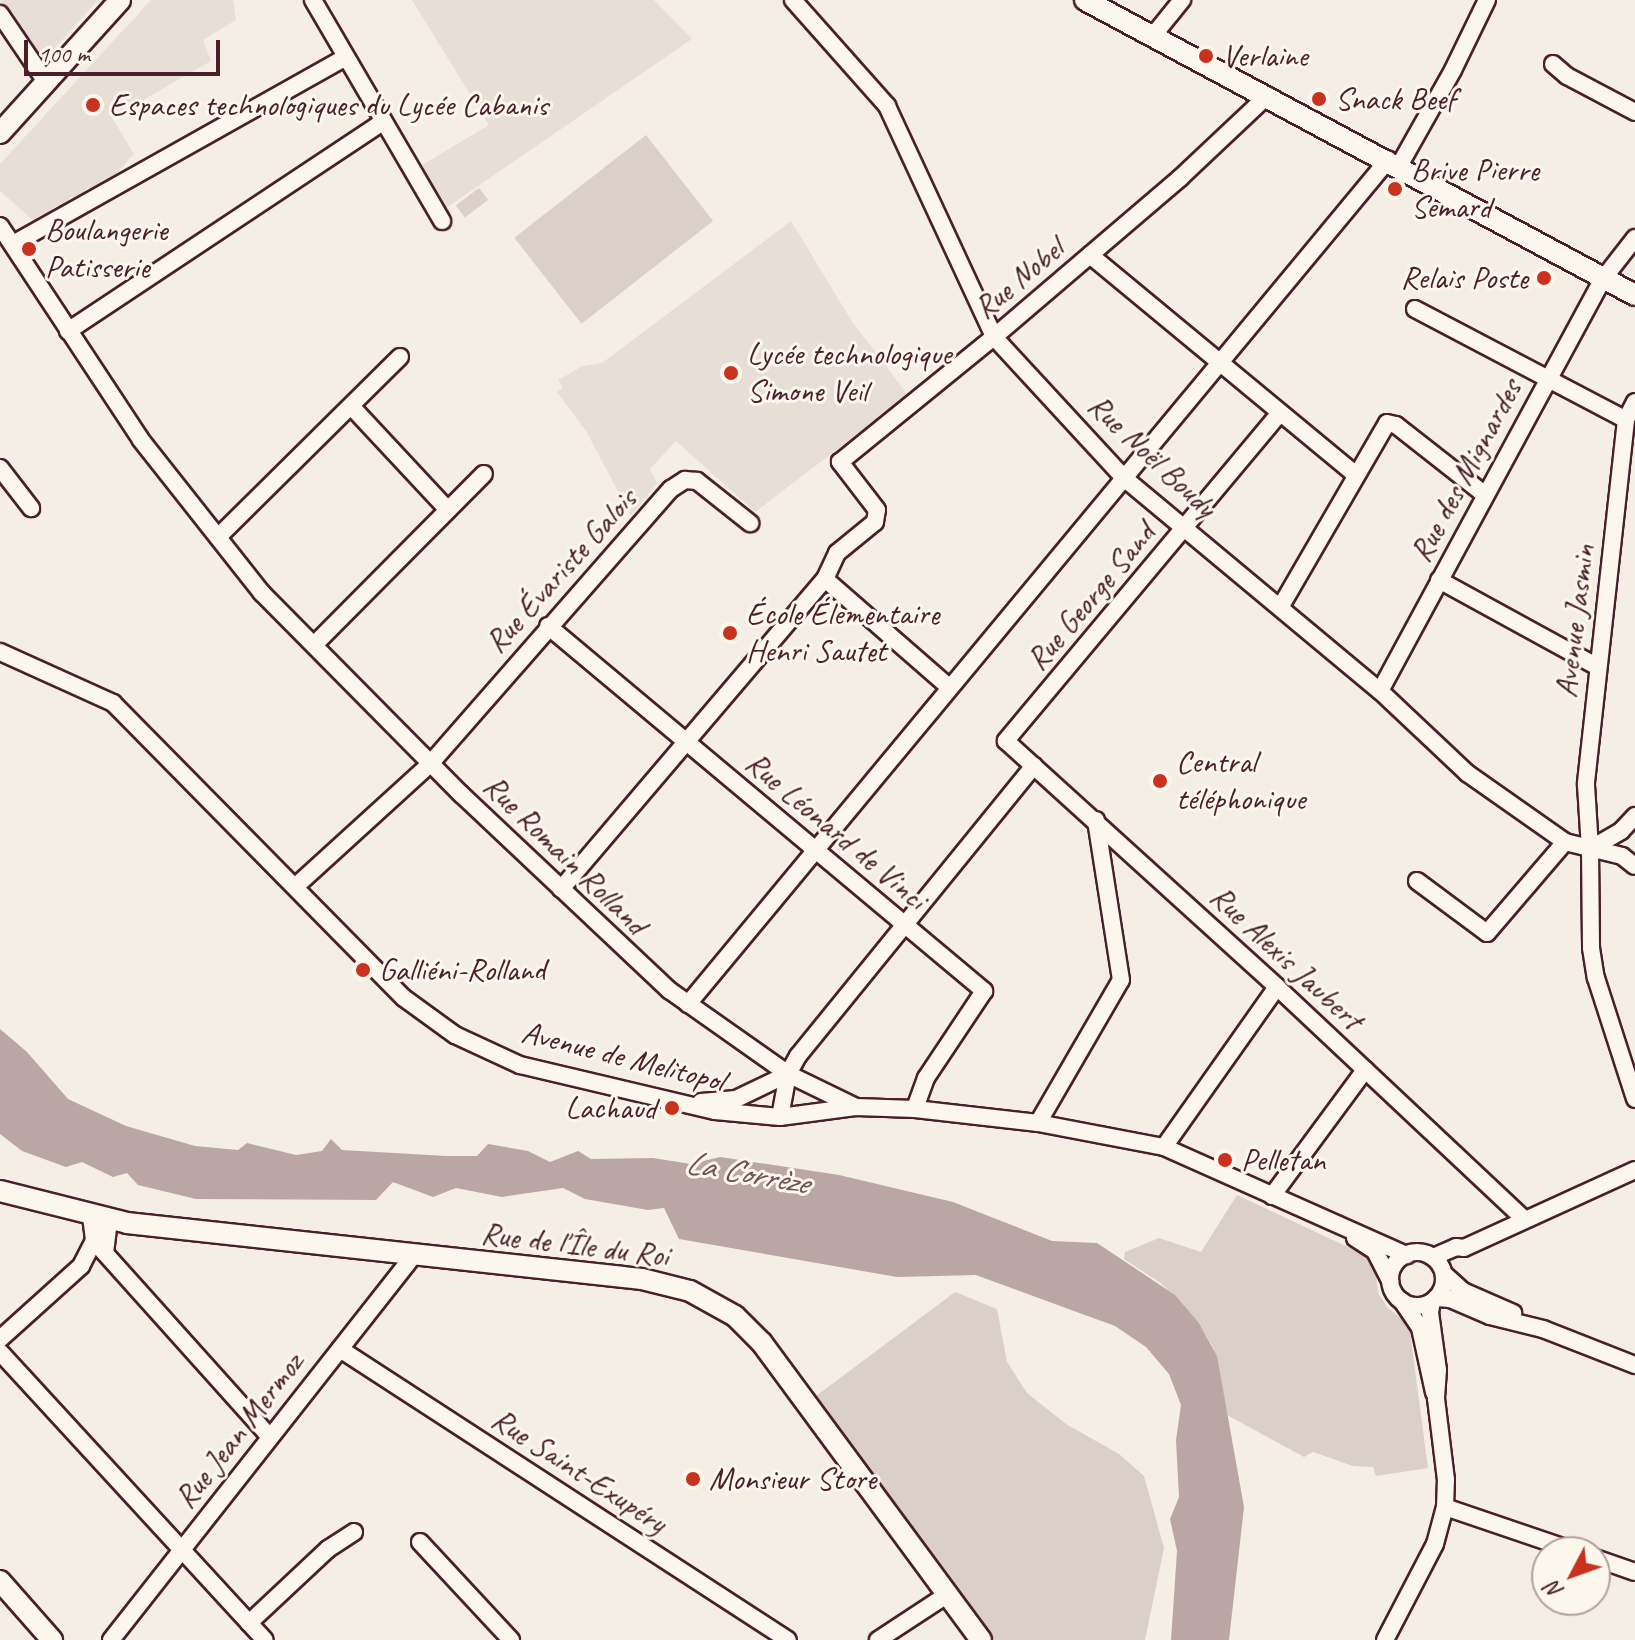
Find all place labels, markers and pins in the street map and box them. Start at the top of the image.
place label: Verlaine [1222,37,1308,75]
marker: Verlaine [1197,47,1215,65]
place label: Snack Beef [1335,80,1456,118]
place label: Espaces technologiques du Lycée Cabanis [109,86,546,124]
marker: Snack Beef [1310,90,1328,108]
marker: Espaces technologiques du Lycée Cabanis [84,96,102,114]
place label: Brive Pierre Semard [1411,152,1539,227]
marker: Brive Pierre Semard [1386,180,1404,198]
place label: Boulangerie Patisserie [45,212,167,287]
marker: Boulangerie Patisserie [20,240,38,258]
place label: Relais Poste [1400,259,1528,297]
marker: Relais Poste [1535,269,1553,287]
place label: Lycée technologique Simone Veil [747,336,951,411]
marker: Lycée technologique Simone Veil [722,364,740,382]
place label: École Élementaire Henri Sautet [746,596,939,671]
marker: École Élementaire Henri Sautet [721,624,739,642]
place label: Central téléphonique [1176,744,1305,819]
marker: Central téléphonique [1151,772,1169,790]
place label: Galliéni-Rolland [379,951,545,989]
marker: Galliéni-Rolland [354,961,372,979]
place label: Lachaud [565,1089,656,1127]
marker: Lachaud [663,1099,681,1117]
place label: Pelletan [1241,1141,1325,1179]
marker: Pelletan [1216,1151,1234,1169]
place label: Monsieur Store [709,1460,876,1498]
marker: Monsieur Store [684,1470,702,1488]

